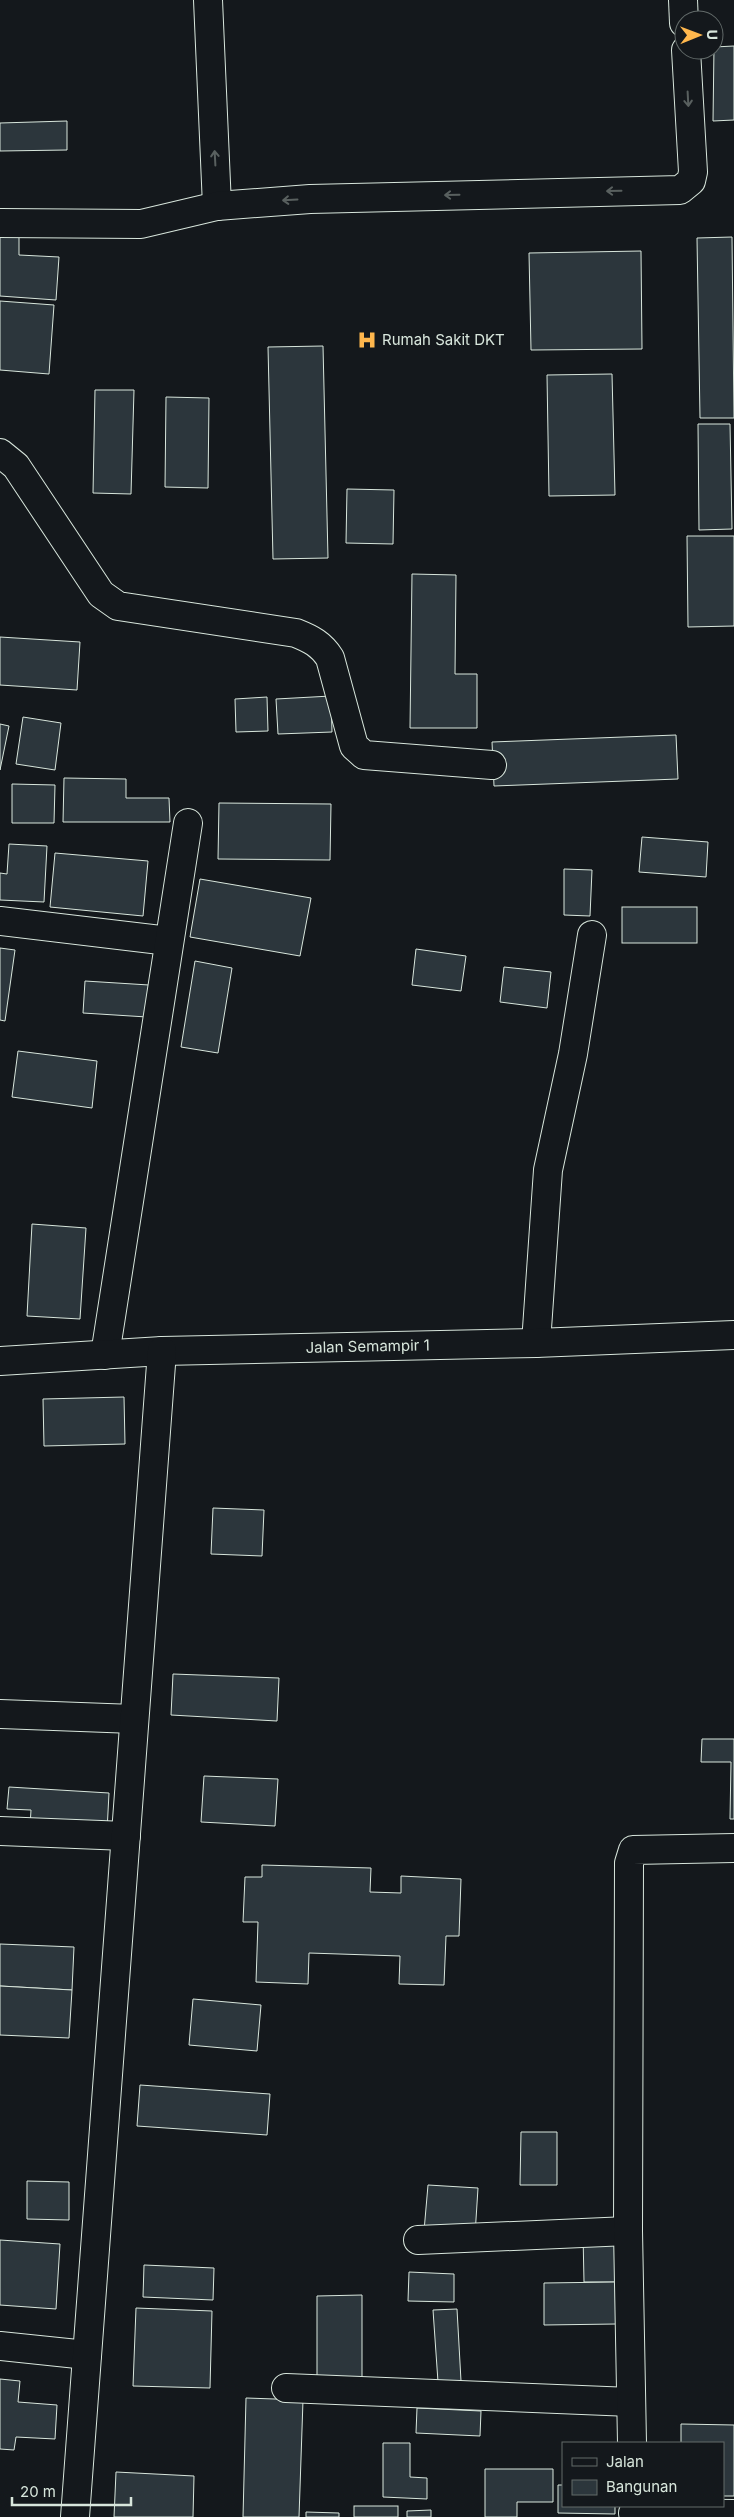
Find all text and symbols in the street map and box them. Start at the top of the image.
north arrow [674,10,724,60]
text: U [704,29,721,40]
one-way arrow [684,90,693,106]
one-way arrow [210,150,220,166]
one-way arrow [607,186,623,196]
one-way arrow [444,190,460,200]
one-way arrow [282,195,298,205]
hospital icon: Rumah Sakit DKT [356,329,378,351]
place label: Rumah Sakit DKT [382,330,505,349]
street label: Jalan Semampir 1 [305,1335,430,1357]
legend [562,2442,724,2507]
text: Jalan [606,2452,644,2471]
scale bar [12,2474,131,2506]
text: Bangunan [606,2477,677,2496]
text: 20 m [20,2482,56,2501]

